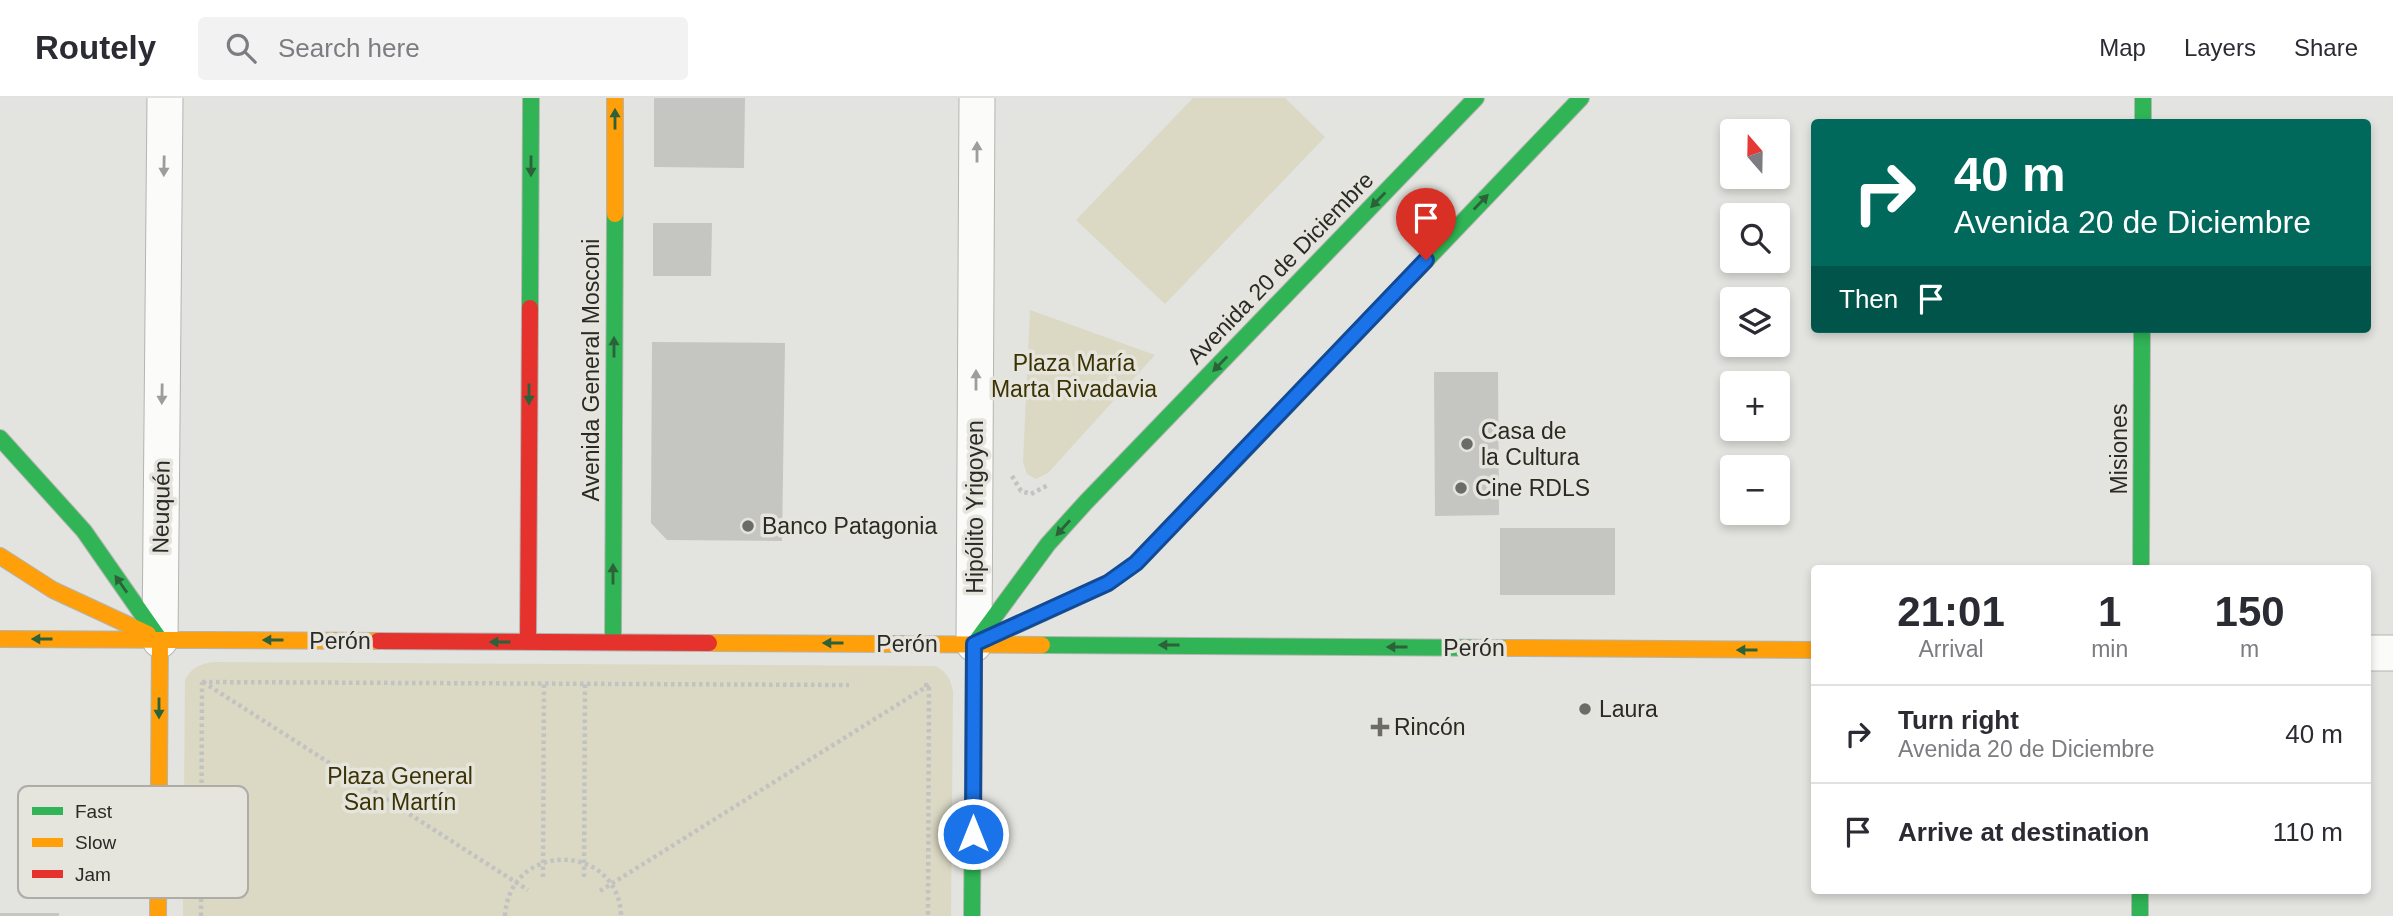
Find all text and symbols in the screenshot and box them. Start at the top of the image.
search box [198,17,688,80]
text: Routely [35,29,156,66]
icon: search [222,29,260,67]
text: Search here [278,33,420,63]
text: Map [2099,34,2146,61]
text: Layers [2184,34,2256,61]
text: Share [2294,34,2358,61]
one-way arrow [609,108,621,130]
north arrow [1720,119,1790,189]
map controls [1720,119,1790,525]
one-way arrow [971,141,983,163]
icon: right [1839,147,1930,238]
text: 40 m [1954,147,2066,201]
one-way arrow [158,155,170,177]
one-way arrow [525,155,536,177]
street label: Avenida 20 de Diciembre [1182,167,1378,369]
pin [1396,188,1456,260]
one-way arrow [1370,191,1386,208]
one-way arrow [1473,194,1489,211]
icon: arrive [1407,199,1445,237]
button: search [1720,203,1790,273]
text: Avenida 20 de Diciembre [1954,204,2311,240]
street label: Avenida General Mosconi [578,239,604,501]
icon: arrive [1912,280,1950,318]
text: Then [1839,284,1898,314]
button: layers [1720,287,1790,357]
one-way arrow [608,335,620,357]
park label: Plaza María Marta Rivadavia [991,350,1157,402]
one-way arrow [1211,355,1228,372]
one-way arrow [970,368,982,390]
button: + [1720,371,1790,441]
one-way arrow [156,383,168,405]
one-way arrow [524,383,535,405]
street label: Misiones [2106,404,2132,494]
place label: Casa de la Cultura [1481,418,1580,470]
street label: Hipólito Yrigoyen [962,420,988,594]
marker: Casa de la Cultura [1459,436,1475,452]
button: − [1720,455,1790,525]
street label: Neuquén [147,460,175,554]
place label: Cine RDLS [1475,475,1590,501]
marker: Cine RDLS [1453,480,1469,496]
place label: Banco Patagonia [762,513,937,539]
marker: Banco Patagonia [740,518,756,534]
one-way arrow [1055,519,1071,537]
one-way arrow [607,563,619,585]
one-way arrow [114,575,128,593]
text: 21:01 [1897,588,2005,635]
text: 1 [2098,588,2121,635]
text: 150 [2215,588,2285,635]
street label: Perón [309,628,371,654]
street label: Perón [876,631,938,657]
one-way arrow [31,633,53,645]
one-way arrow [261,634,283,646]
street label: Perón [1443,635,1505,661]
one-way arrow [489,636,511,648]
text: Arrival [1918,636,1984,662]
text: min [2091,636,2128,662]
text: m [2240,636,2259,662]
one-way arrow [821,637,843,649]
one-way arrow [1158,640,1180,651]
one-way arrow [1385,641,1407,653]
one-way arrow [1735,644,1757,656]
place label: Laura [1599,696,1658,722]
one-way arrow [153,697,165,719]
marker: Laura [1577,701,1593,717]
text: Turn right [1898,705,2019,735]
place label: Rincón [1394,714,1466,740]
icon: right [1839,715,1877,753]
marker: Rincón [1372,719,1388,735]
text: 40 m [2285,719,2343,749]
text: Avenida 20 de Diciembre [1898,736,2155,762]
park label: Plaza General San Martín [327,763,473,815]
legend [18,786,248,898]
position arrow [936,797,1010,871]
text: Fast [75,801,113,822]
icon: arrive [1839,813,1877,851]
text: Arrive at destination [1898,817,2149,847]
text: 110 m [2273,817,2343,847]
text: Slow [75,832,116,853]
text: Jam [75,864,111,885]

